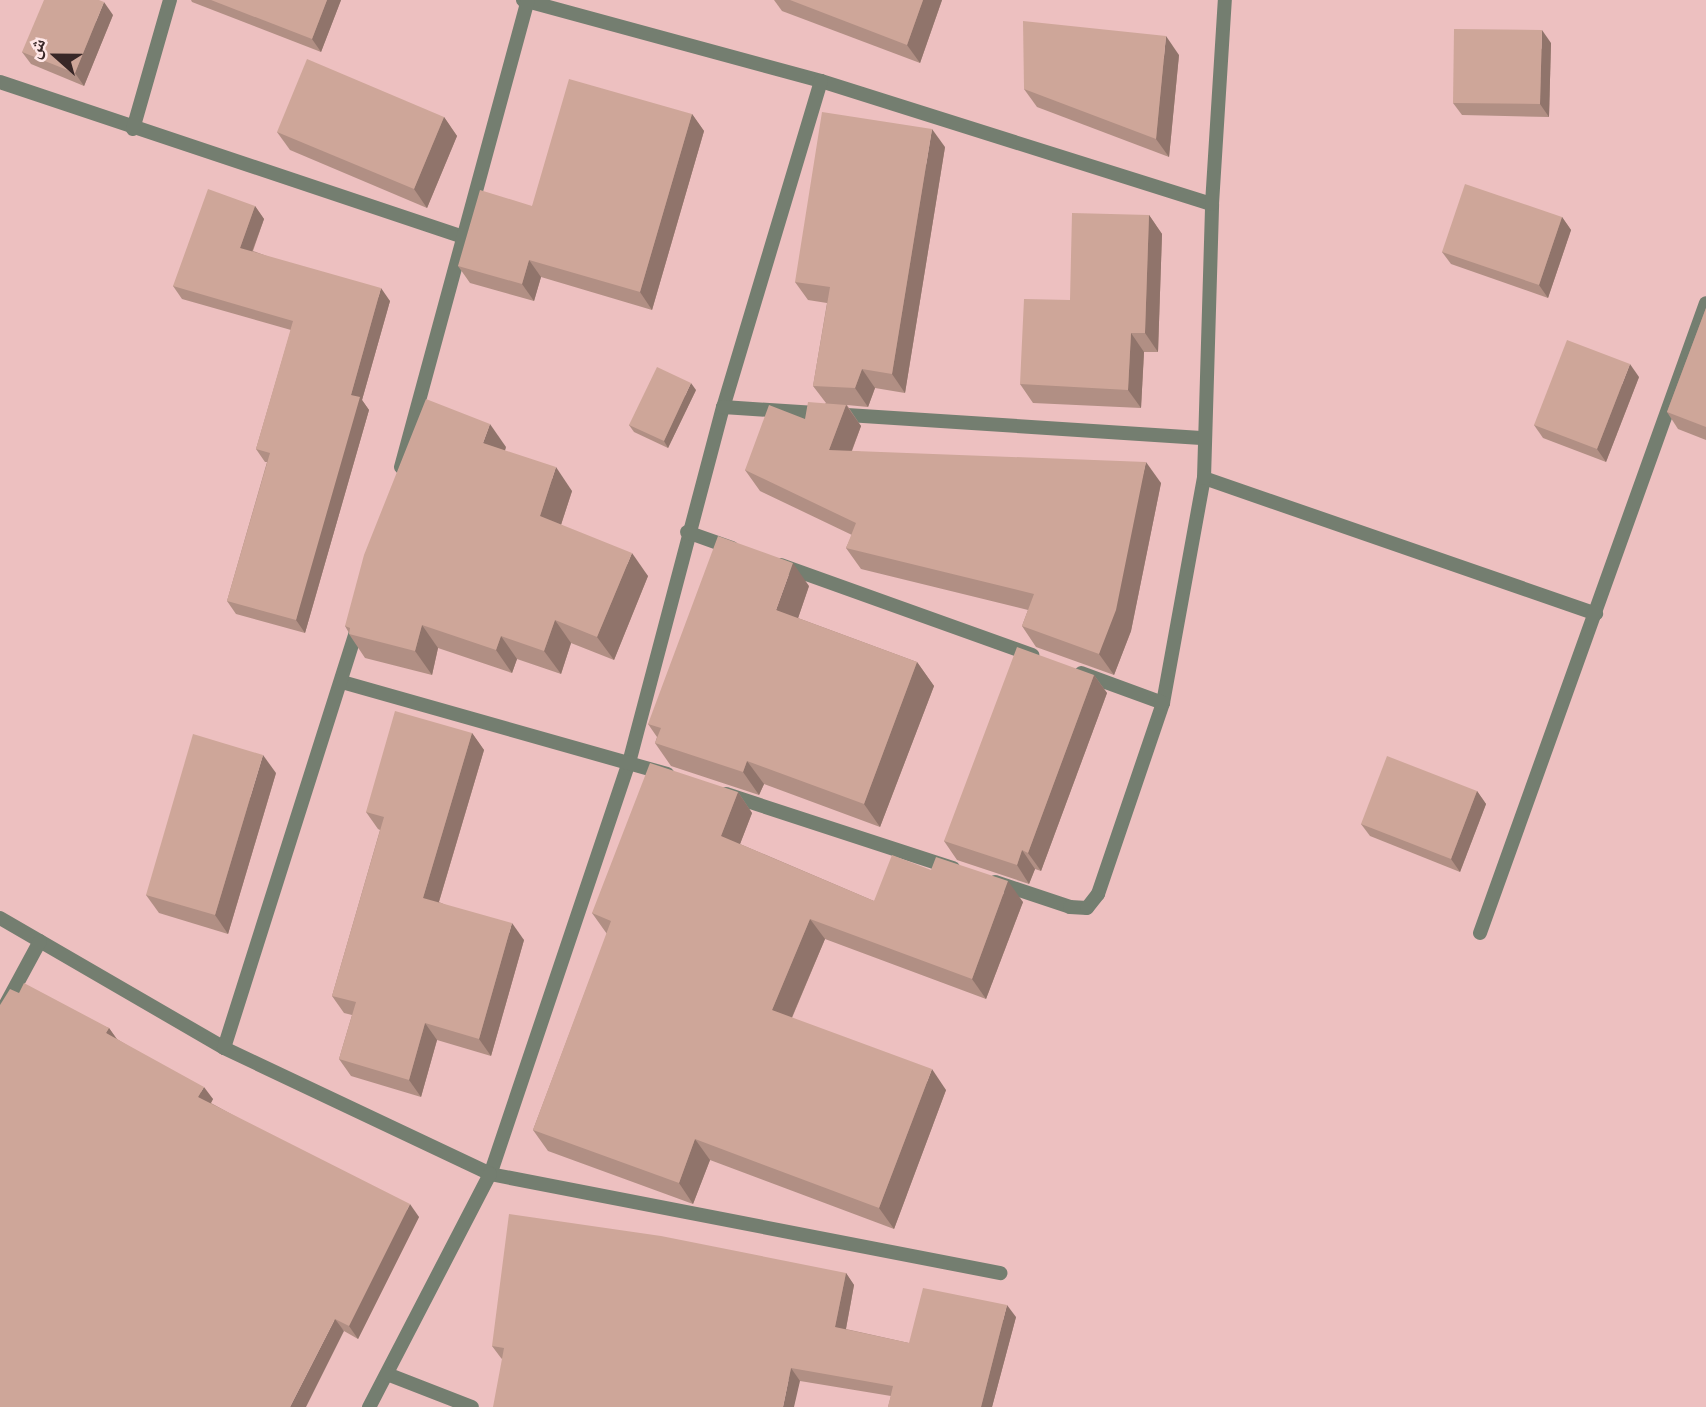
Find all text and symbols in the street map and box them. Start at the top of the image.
north arrow [21,21,91,91]
text: ش [22,35,50,62]

